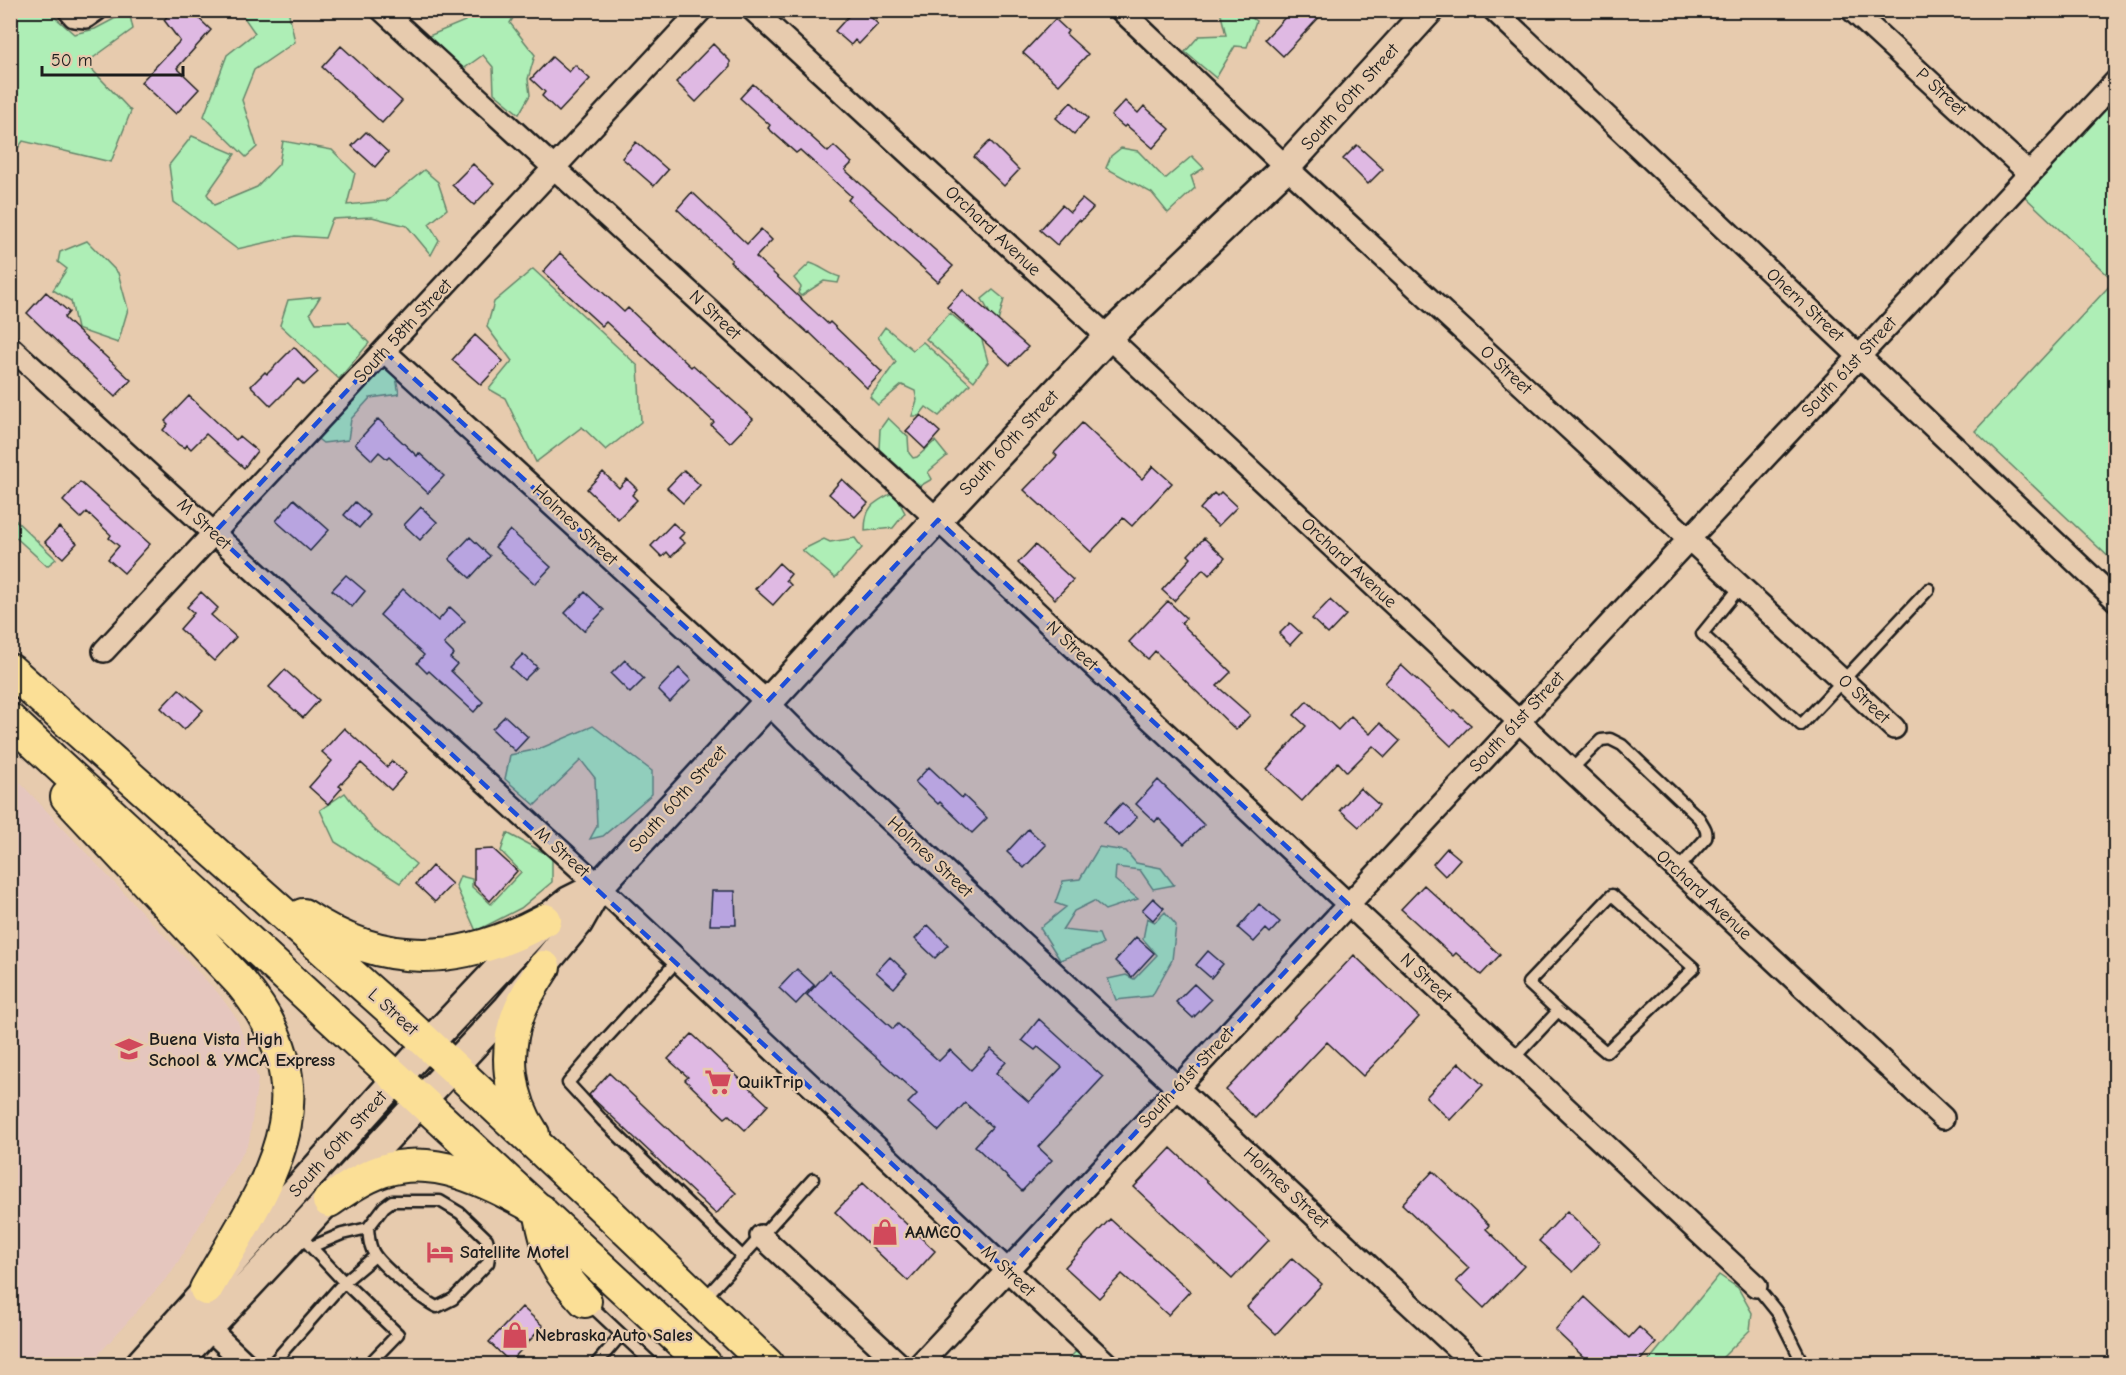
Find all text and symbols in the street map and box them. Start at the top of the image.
scale bar [42,39,183,77]
street label: South 60th Street [1297,39,1404,155]
text: 50 m [51,50,93,71]
street label: P Street [1911,63,1971,121]
street label: Orchard Avenue [941,181,1045,281]
street label: Ohern Street [1762,264,1849,347]
street label: South 58th Street [349,274,457,387]
street label: N Street [685,286,746,345]
street label: South 61st Street [1797,312,1902,422]
street label: O Street [1476,341,1537,400]
street label: South 60th Street [955,385,1064,500]
street label: Holmes Street [528,480,623,570]
street label: M Street [173,494,236,555]
street label: Orchard Avenue [1297,513,1401,613]
street label: N Street [1042,617,1103,676]
street label: South 61st Street [1465,667,1570,777]
street label: O Street [1834,670,1895,729]
street label: South 60th Street [625,741,732,857]
street label: Holmes Street [883,812,978,902]
street label: M Street [530,822,594,883]
street label: Orchard Avenue [1652,845,1756,945]
street label: N Street [1396,949,1457,1008]
street label: L Street [364,984,423,1040]
street label: South 61st Street [1134,1023,1239,1133]
place label: Buena Vista High School & YMCA Express [149,1029,336,1071]
school or university icon: Buena Vista High School & YMCA Express [114,1034,144,1064]
supermarket icon: QuikTrip [703,1067,733,1097]
place label: QuikTrip [738,1072,803,1093]
street label: South 60th Street [285,1086,392,1202]
street label: Holmes Street [1239,1143,1334,1233]
shop icon: AAMCO [870,1217,900,1247]
place label: AAMCO [905,1222,961,1243]
hotel icon: Satellite Motel [425,1237,455,1267]
street label: M Street [977,1241,1040,1302]
place label: Satellite Motel [460,1242,569,1263]
shop icon: Nebraska Auto Sales [500,1320,530,1350]
place label: Nebraska Auto Sales [535,1325,693,1346]

